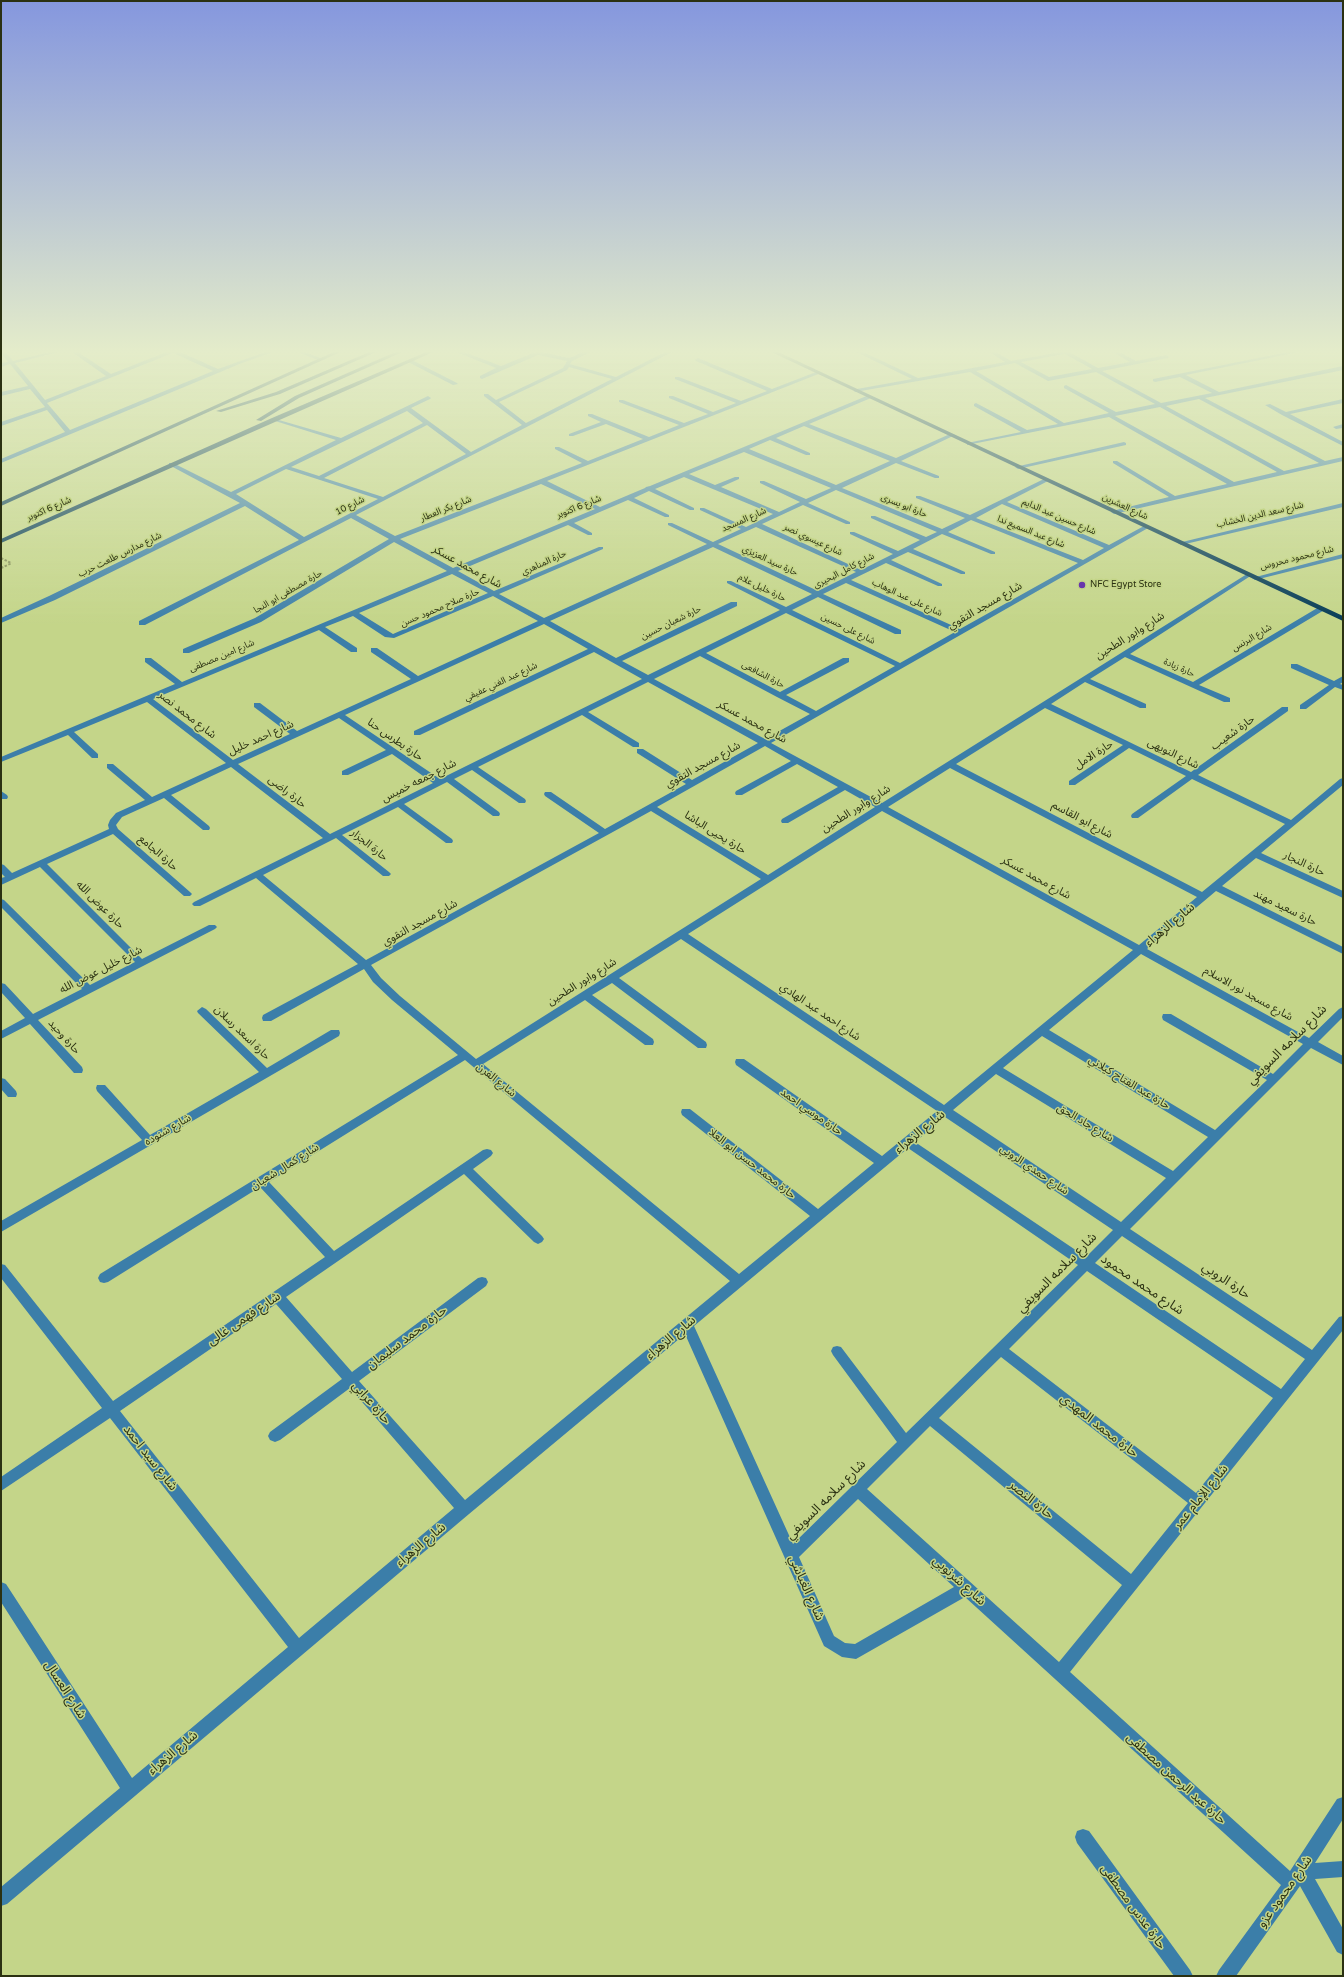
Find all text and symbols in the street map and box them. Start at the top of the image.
street label: حارة ابو يسرى [879,492,929,520]
street label: شارع العشرين [1100,492,1150,522]
street label: شارع 6 اكتوبر [555,493,603,521]
street label: شارع 6 اكتوبر [25,494,73,524]
street label: شارع 10 [334,494,366,518]
street label: شارع بكر العطار [419,494,473,524]
street label: شارع حسين عبد الدايم [1021,497,1097,537]
street label: شارع سعد الدين الخشاب [1215,500,1305,530]
street label: شارع المسجد [720,505,768,535]
street label: شارع عبد السميع ندا [996,514,1066,550]
street label: شارع عيسوي نصر [782,522,844,558]
street label: شارع مدارس طلعت حرب [77,530,163,580]
street label: شارع محمد عسكر [430,543,504,591]
street label: حارة سيد العزيزي [741,543,799,579]
street label: شارع محمود محروس [1259,544,1335,572]
street label: حارة المناهري [520,548,568,578]
street label: شارع كامل البحيرى [812,551,876,591]
street label: حارة مصطفى ابو النجا [252,568,324,616]
street label: حارة خليل علام [737,572,787,604]
street label: شارع على عبد الوهاب [870,577,944,619]
street label: شارع مسجد التقوي [945,579,1025,633]
marker: NFC Egypt Store [1077,580,1087,590]
place label: NFC Egypt Store [1090,580,1161,590]
street label: حارة صلاح محمود حسن [399,587,481,629]
street label: حارة شعبان حسين [639,604,703,642]
street label: شارع وابور الطحين [1093,609,1167,663]
street label: شارع على حسين [819,611,877,647]
street label: شارع البرنس [1230,622,1274,654]
street label: شارع امين مصطفى [188,637,256,675]
street label: حارة زيادة [1162,656,1196,680]
street label: حارة الشافعى [740,659,786,691]
street label: شارع عبد الغني عفيفي [463,660,539,704]
street label: شارع محمد نصر [155,688,219,742]
street label: شارع محمد عسكر [715,698,789,746]
street label: حارة شعيب [1208,713,1258,753]
street label: حارة بطرس حنا [365,716,425,764]
street label: شارع احمد خليل [226,718,296,758]
street label: شارع النويهى [1145,736,1201,772]
street label: حارة الامل [1072,738,1116,772]
street label: شارع مسجد التقوي [663,739,743,791]
street label: شارع جمعه خميس [379,757,459,805]
street label: حارة راضى [265,773,309,811]
street label: شارع وابور الطحين [819,782,893,836]
street label: شارع ابو القاسم [1049,798,1115,842]
street label: حارة يحيى الباشا [682,809,748,857]
street label: حارة الجزار [348,826,390,864]
street label: حارة الجامع [136,832,180,874]
street label: حارة النجار [1281,849,1327,879]
street label: شارع محمد عسكر [999,854,1073,902]
street label: حارة عوض الله [73,878,127,932]
street label: حارة سعيد مهند [1251,887,1319,929]
street label: شارع مسجد التقوي [380,897,460,949]
street label: شارع الزهراء [1142,900,1198,950]
street label: شارع خليل عوض الله [57,943,145,997]
street label: شارع وابور الطحين [545,955,619,1009]
street label: شارع مسجد نور الاسلام [1201,964,1295,1024]
street label: شارع احمد عبد الهادي [777,980,863,1044]
street label: شارع سلامه السويفي [1244,1002,1330,1088]
street label: حارة اسعد رسلان [211,1003,273,1063]
street label: حارة وحيد [45,1017,83,1057]
street label: حارة عبد الفتاح كيلاني [1086,1053,1172,1113]
street label: شارع الفرن [474,1060,518,1100]
street label: حارة موسي احمد [778,1086,844,1138]
street label: شارع جاد الحق [1054,1101,1116,1145]
street label: شارع الزهراء [892,1107,948,1157]
street label: شارع شنوده [142,1111,194,1149]
street label: حارة محمد حسن ابو العلا [706,1126,798,1202]
street label: شارع كمال شعبان [249,1141,321,1193]
street label: شارع حمدي الروبي [997,1142,1071,1198]
street label: شارع سلامه السويفي [1014,1230,1100,1316]
street label: شارع محمد محمود [1098,1252,1186,1318]
street label: حارة الروبي [1199,1259,1253,1303]
street label: شارع فهمى غالى [204,1289,284,1349]
street label: حارة محمد سليمان [364,1303,450,1373]
street label: شارع الزهراء [643,1313,699,1363]
street label: حارة عرابي [348,1378,394,1428]
street label: حارة محمد المهدي [1057,1391,1141,1461]
street label: شارع سيد احمد [119,1422,181,1494]
street label: شارع سلامه السويفي [783,1457,869,1543]
street label: شارع الإمام عمر [1170,1461,1232,1533]
street label: حارة النصر [1006,1477,1056,1523]
street label: شارع الزهراء [393,1520,449,1570]
street label: شارع الغباشي [785,1553,827,1623]
street label: شارع شرنوبي [929,1553,989,1609]
street label: شارع العسال [41,1658,89,1722]
street label: شارع الزهراء [145,1728,201,1778]
street label: حارة عبد الرحمن مصطفى [1123,1730,1229,1828]
street label: شارع محمود عزو [1254,1853,1316,1931]
street label: حارة عدس مصطفى [1097,1861,1169,1953]

